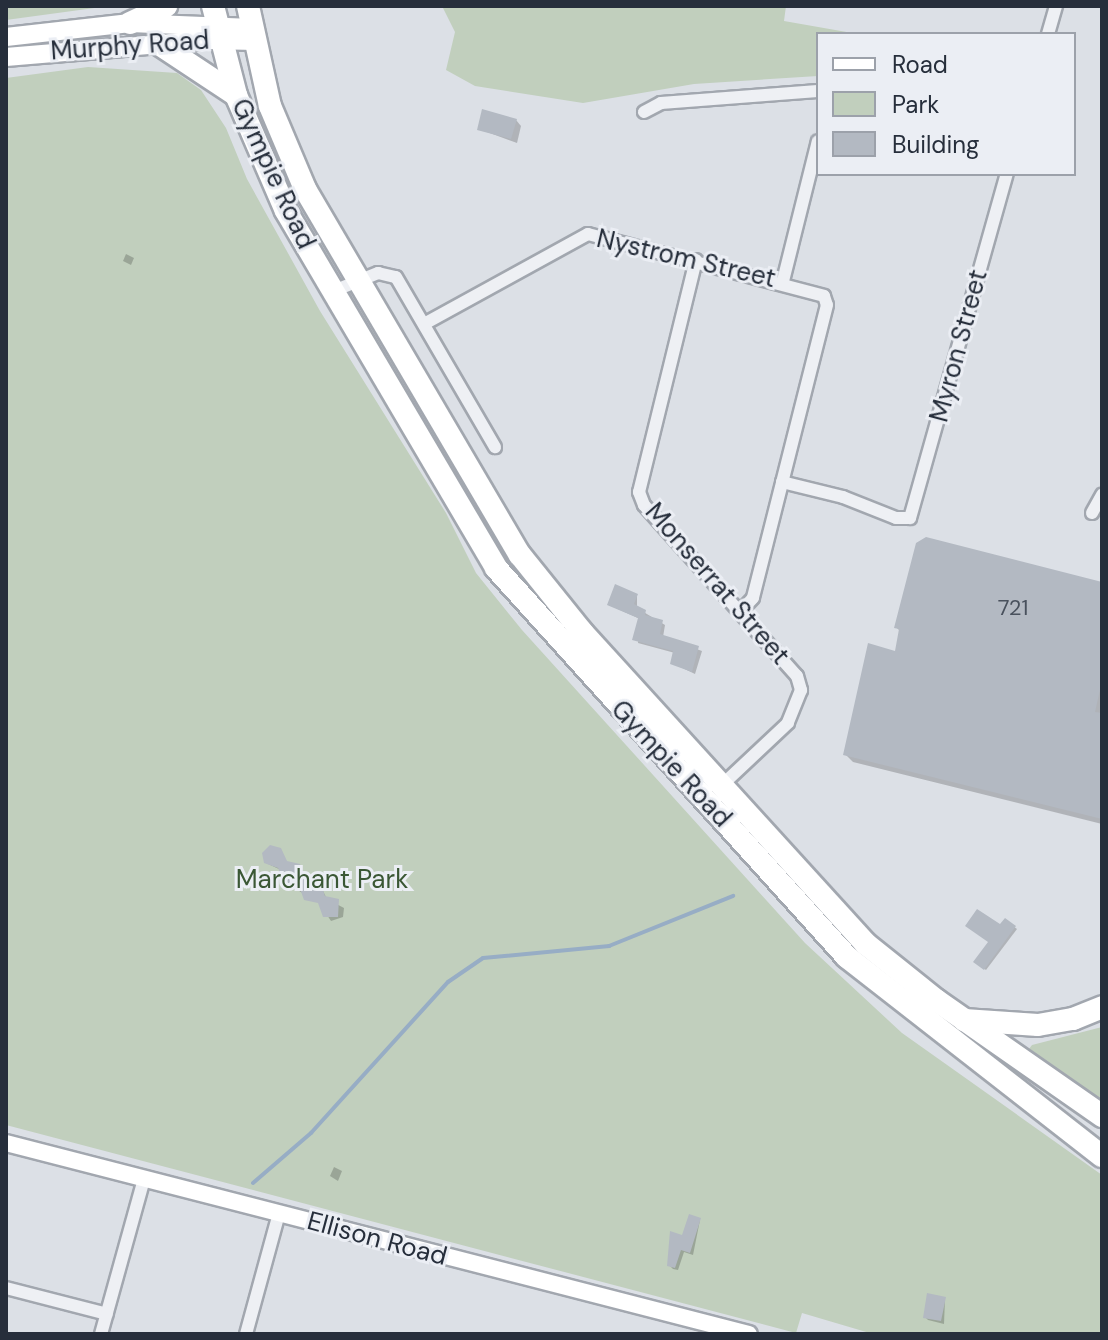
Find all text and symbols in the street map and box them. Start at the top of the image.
street label: Murphy Road [50,25,210,67]
legend [816,32,1076,176]
text: Road [892,49,948,80]
text: Park [892,89,939,120]
street label: Gympie Road [225,94,321,254]
text: Building [892,129,979,160]
street label: Nystrom Street [594,223,778,295]
street label: Myron Street [924,266,994,426]
street label: Monserrat Street [638,497,796,671]
house number: 721 [998,595,1028,621]
street label: Gympie Road [604,694,738,834]
park label: Marchant Park [236,864,408,896]
street label: Ellison Road [304,1205,450,1273]

